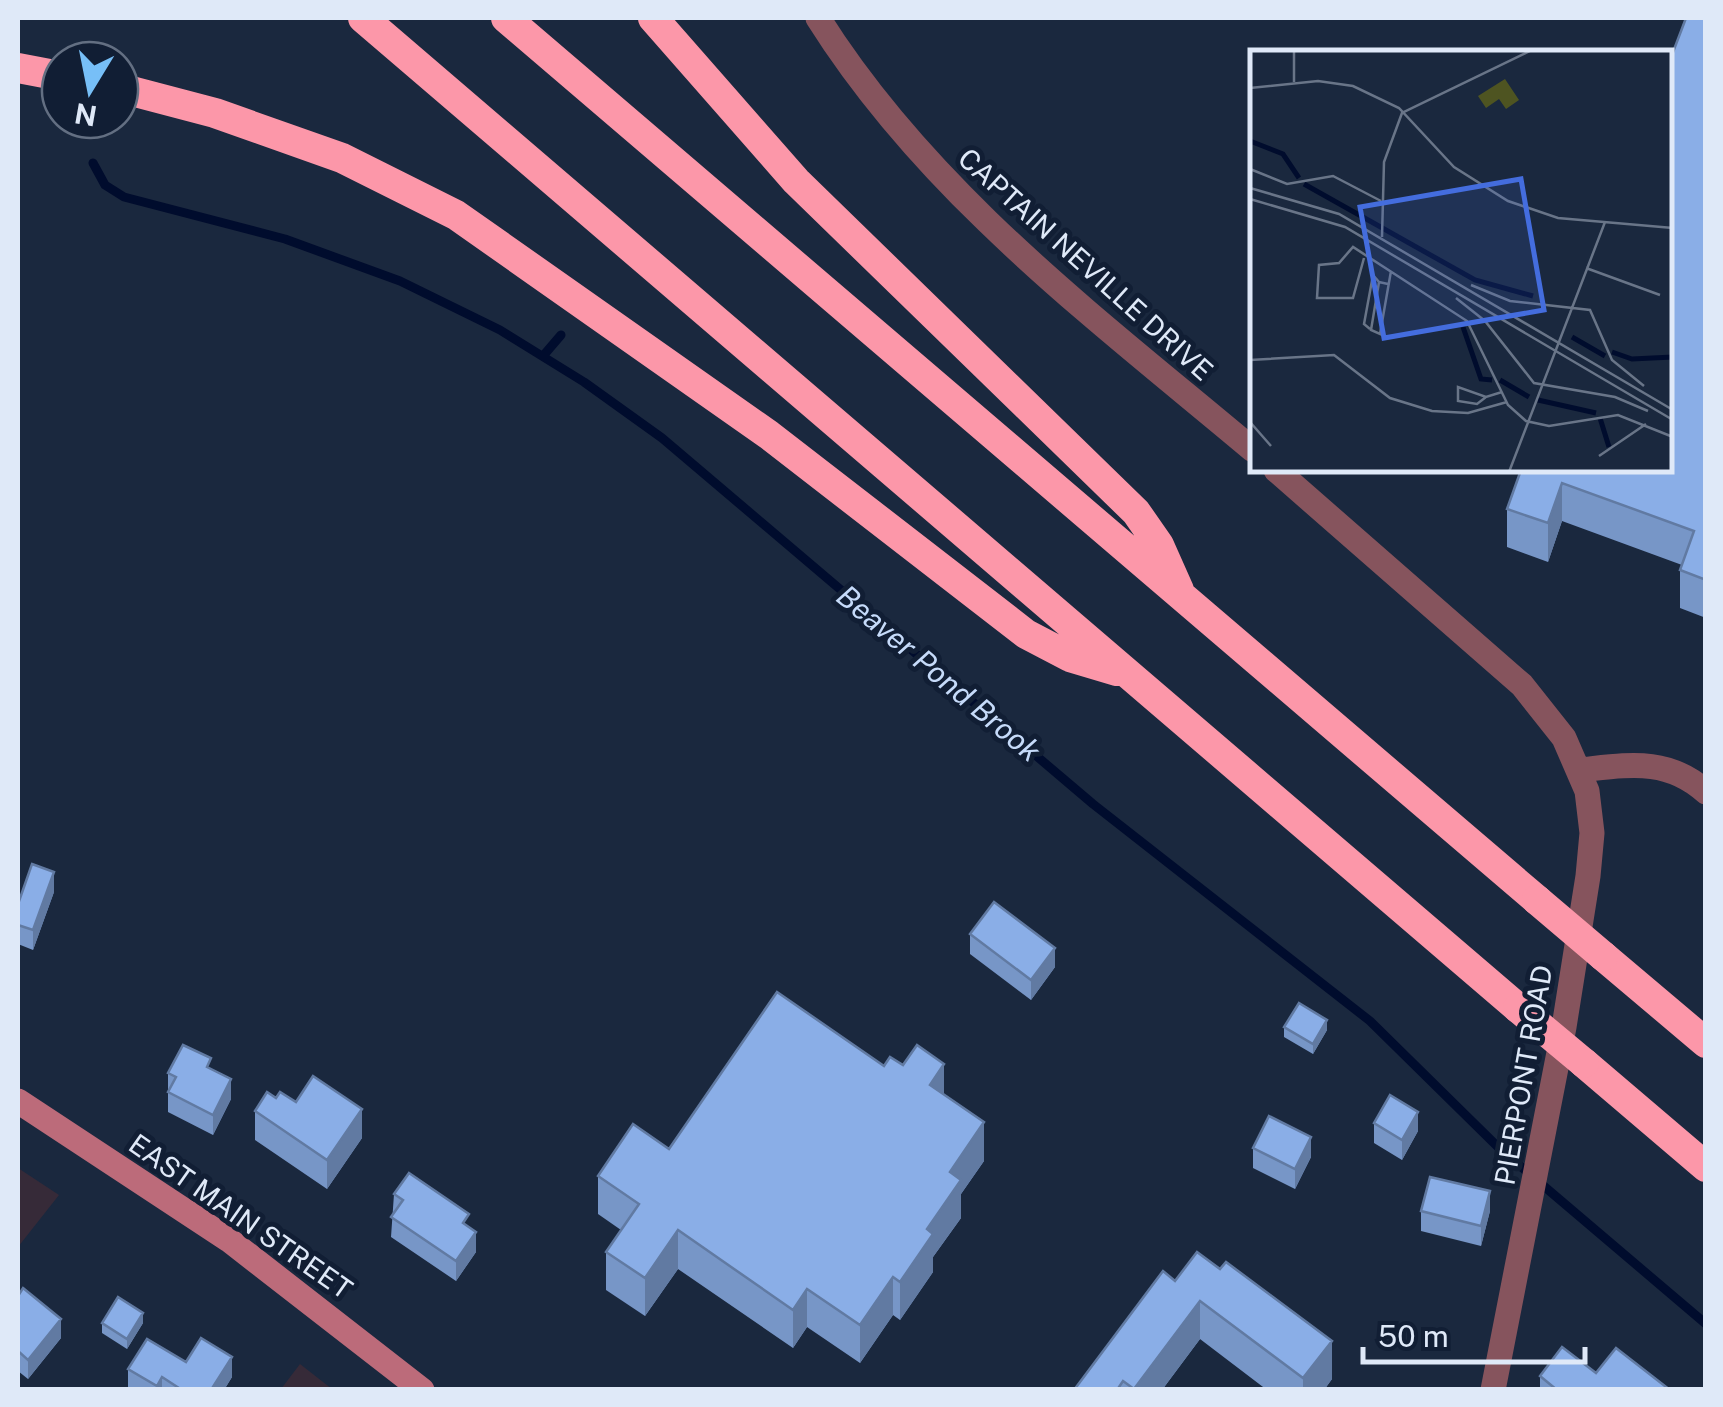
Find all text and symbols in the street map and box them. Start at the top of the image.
north arrow [40,40,140,140]
inset map [1250,50,1673,472]
text: N [72,97,99,133]
street label: CAPTAIN NEVILLE DRIVE [952,141,1220,387]
water label: Beaver Pond Brook [830,577,1049,769]
street label: PIERPONT ROAD [1487,962,1559,1188]
street label: EAST MAIN STREET [123,1127,359,1305]
scale bar [1363,1302,1586,1364]
text: 50 m [1378,1318,1449,1354]

